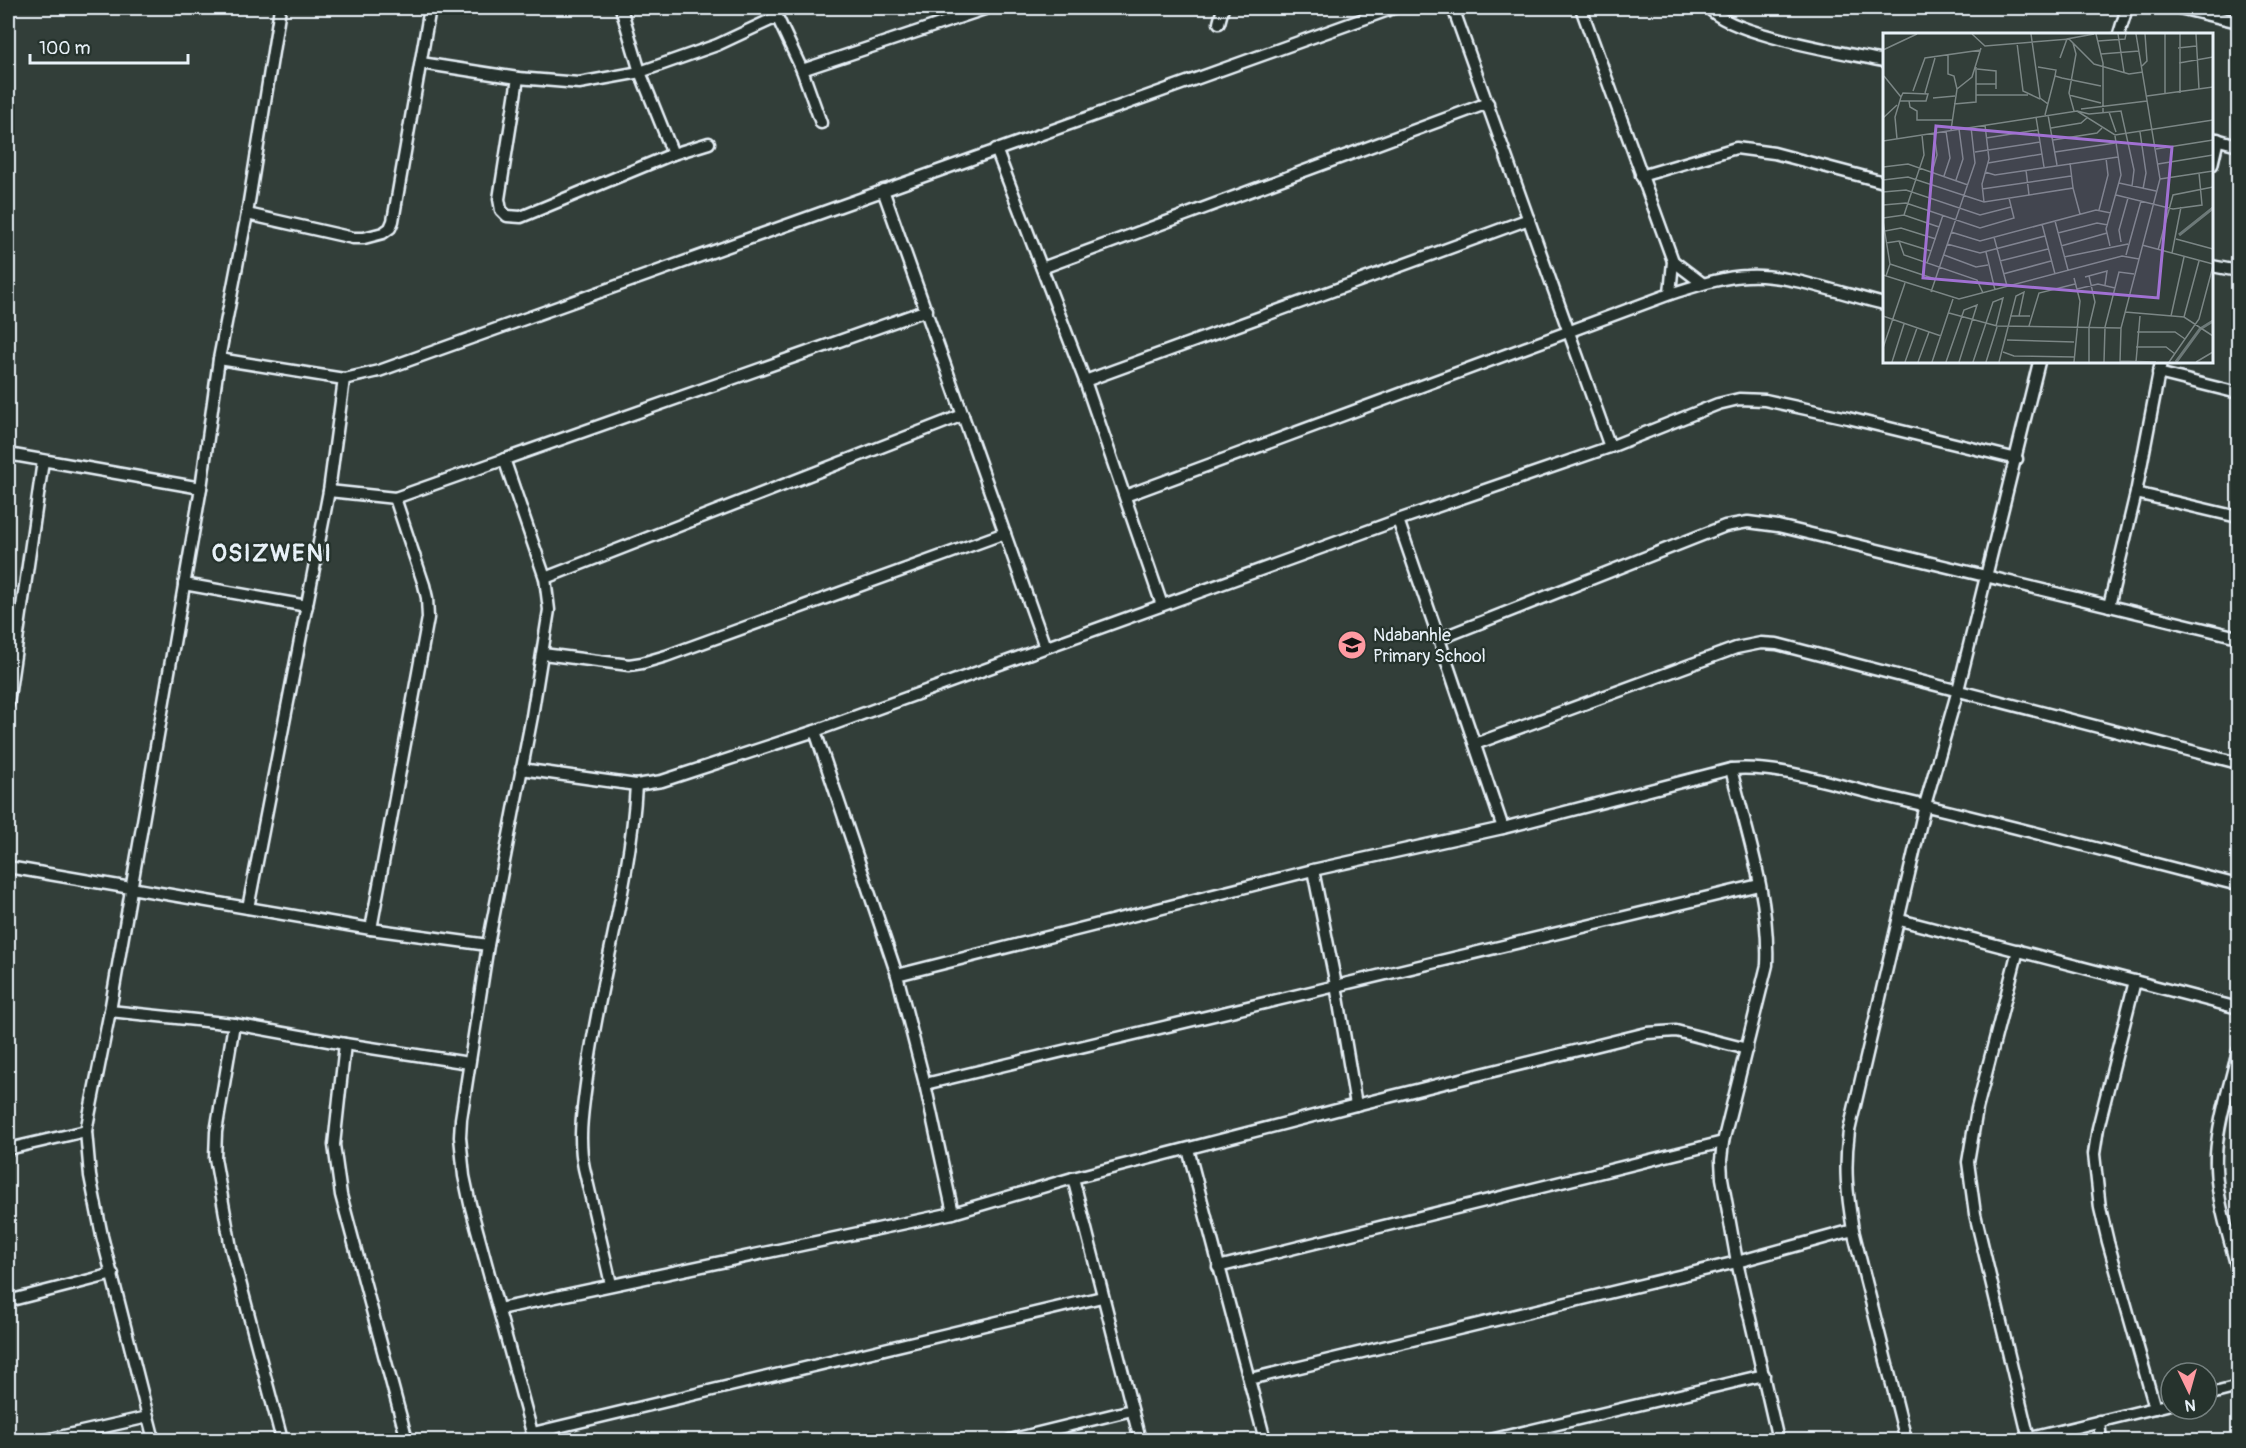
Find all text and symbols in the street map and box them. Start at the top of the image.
scale bar [30,27,188,65]
inset map [1883,33,2213,363]
text: 100 m [39,37,91,60]
district label: OSIZWENI [212,539,332,568]
place label: Ndabanhle Primary School [1373,624,1486,668]
school or university icon: Ndabanhle Primary School [1336,629,1368,661]
north arrow [2159,1361,2219,1421]
text: N [2184,1395,2196,1415]

